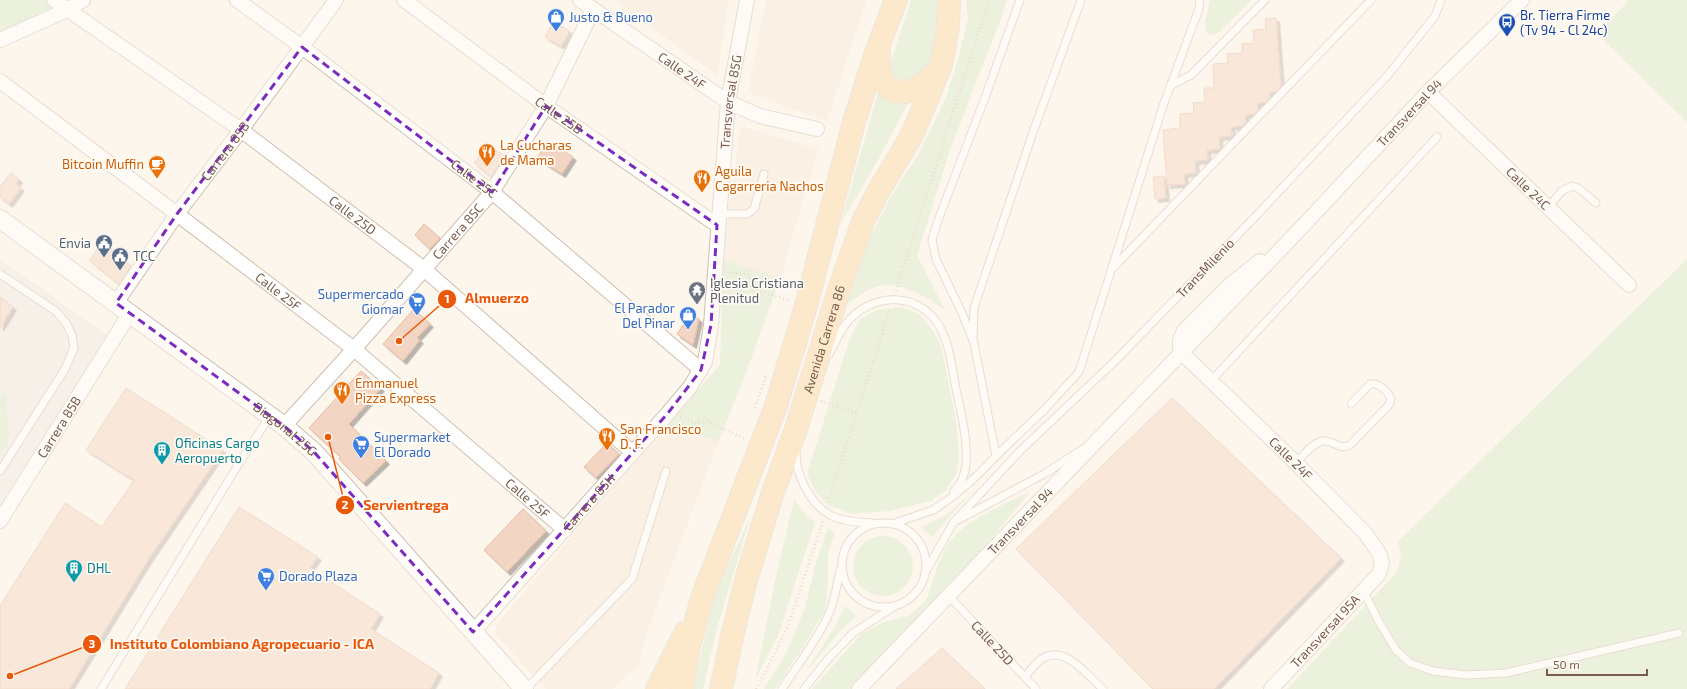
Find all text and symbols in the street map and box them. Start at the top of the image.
shop icon: Justo & Bueno [546,7,566,32]
place label: Br. Tierra Firme (Tv 94 - Cl 24c) [1520,7,1610,38]
place label: Justo & Bueno [569,9,653,25]
bus stop icon: Br. Tierra Firme (Tv 94 - Cl 24c) [1497,12,1517,37]
street label: Calle 24F [655,48,709,92]
street label: Transversal 85G [716,53,745,150]
street label: Transversal 94 [1373,75,1445,150]
street label: Calle 25B [532,93,586,137]
street label: Carrera 85B [197,118,252,184]
place label: La Cucharas de Mama [500,137,572,168]
restaurant icon: La Cucharas de Mama [477,142,497,167]
cafe icon: Bitcoin Muffin [147,154,167,179]
place label: Bitcoin Muffin [62,156,144,172]
street label: Calle 25C [448,156,501,201]
place label: Aguila Cagarreria Nachos [715,163,824,194]
street label: Calle 24C [1503,163,1554,213]
restaurant icon: Aguila Cagarreria Nachos [692,168,712,193]
street label: Calle 25D [326,192,379,238]
street label: Carrera 85C [429,200,487,262]
public building icon: Envia [94,233,114,258]
place label: Envia [59,235,91,251]
street label: TransMilenio [1173,235,1237,301]
public building icon: TCC [110,246,130,271]
place label: TCC [133,248,155,264]
street label: Calle 25F [252,269,305,314]
place label: Iglesia Cristiana Plenitud [710,275,804,306]
temple icon: Iglesia Cristiana Plenitud [687,280,707,305]
street label: Avenida Carrera 86 [800,283,848,395]
place label: Supermercado Giomar [318,286,404,317]
callout: Almuerzo [437,286,537,312]
text: Almuerzo [465,289,529,306]
supermarket icon: Supermercado Giomar [407,291,427,316]
text: 1 [444,291,450,305]
place label: El Parador Del Pinar [614,300,675,331]
shop icon: El Parador Del Pinar [678,305,698,330]
place label: Emmanuel Pizza Express [355,375,436,406]
restaurant icon: Emmanuel Pizza Express [332,380,352,405]
street label: Carrera 85B [33,393,84,461]
street label: Diagonal 25G [250,398,320,459]
place label: San Francisco D. F. [620,421,701,452]
restaurant icon: San Francisco D. F. [597,426,617,451]
place label: Supermarket El Dorado [374,429,451,460]
street label: Calle 24F [1266,433,1316,483]
supermarket icon: Supermarket El Dorado [351,434,371,459]
place label: Oficinas Cargo Aeropuerto [175,435,260,466]
building icon: Oficinas Cargo Aeropuerto [152,440,172,465]
street label: Carrera 85H [559,470,618,534]
street label: Calle 25F [502,475,553,522]
street label: Transversal 94 [984,484,1056,558]
callout: Servientrega [335,492,457,518]
text: Servientrega [363,496,449,513]
text: 2 [342,497,349,511]
building icon: DHL [64,558,84,583]
place label: DHL [87,560,111,576]
supermarket icon: Dorado Plaza [256,566,276,591]
place label: Dorado Plaza [279,568,358,584]
street label: Transversal 95A [1287,591,1363,671]
street label: Calle 25D [968,617,1017,668]
callout: Instituto Colombiano Agropecuario - ICA [82,631,383,657]
text: Instituto Colombiano Agropecuario - ICA [110,635,375,652]
text: 3 [89,636,96,650]
scale bar [1547,651,1647,677]
text: 50 m [1553,657,1580,671]

